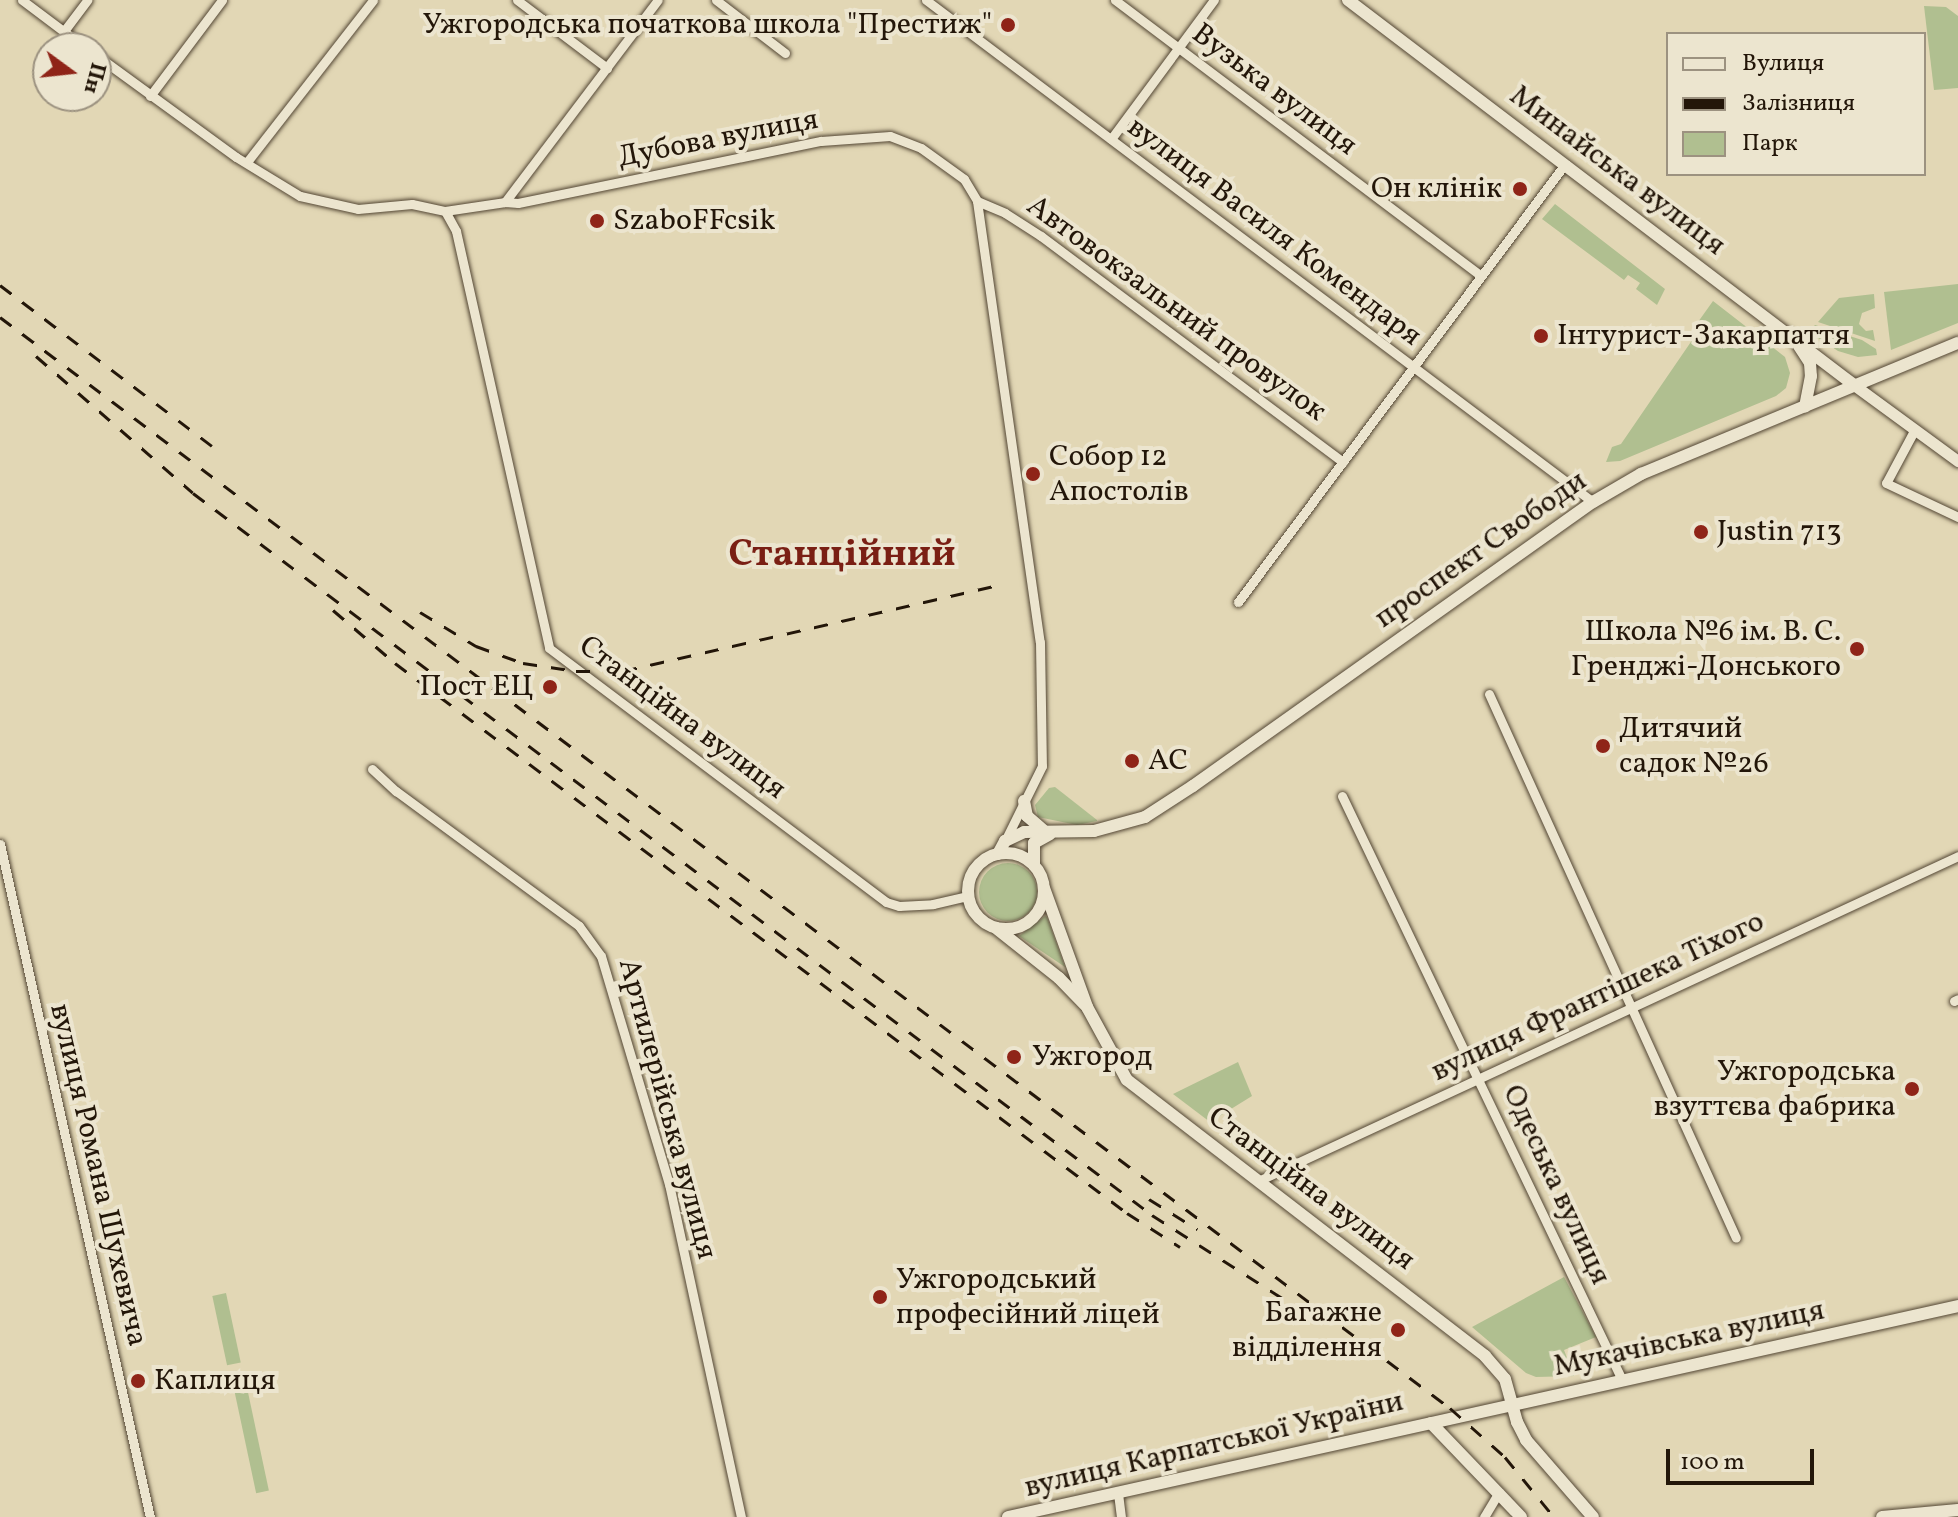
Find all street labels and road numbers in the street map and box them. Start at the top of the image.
street label: Вузька вулиця [1184,16,1364,164]
street label: Минайська вулиця [1502,78,1732,264]
street label: Дубова вулиця [615,102,821,176]
street label: вулиця Василя Комендаря [1120,110,1428,354]
street label: Автовокзальний провулок [1019,188,1333,430]
street label: проспект Свободи [1368,463,1594,637]
street label: Станційна вулиця [571,628,793,808]
street label: вулиця Франтішека Тіхого [1425,904,1771,1090]
street label: Артилерійська вулиця [610,955,724,1263]
street label: вулиця Романа Шухевича [41,1000,155,1350]
street label: Одеська вулиця [1494,1079,1618,1291]
street label: Станційна вулиця [1200,1099,1422,1279]
street label: Мукачівська вулиця [1550,1293,1828,1385]
street label: вулиця Карпатської України [1021,1384,1407,1506]

